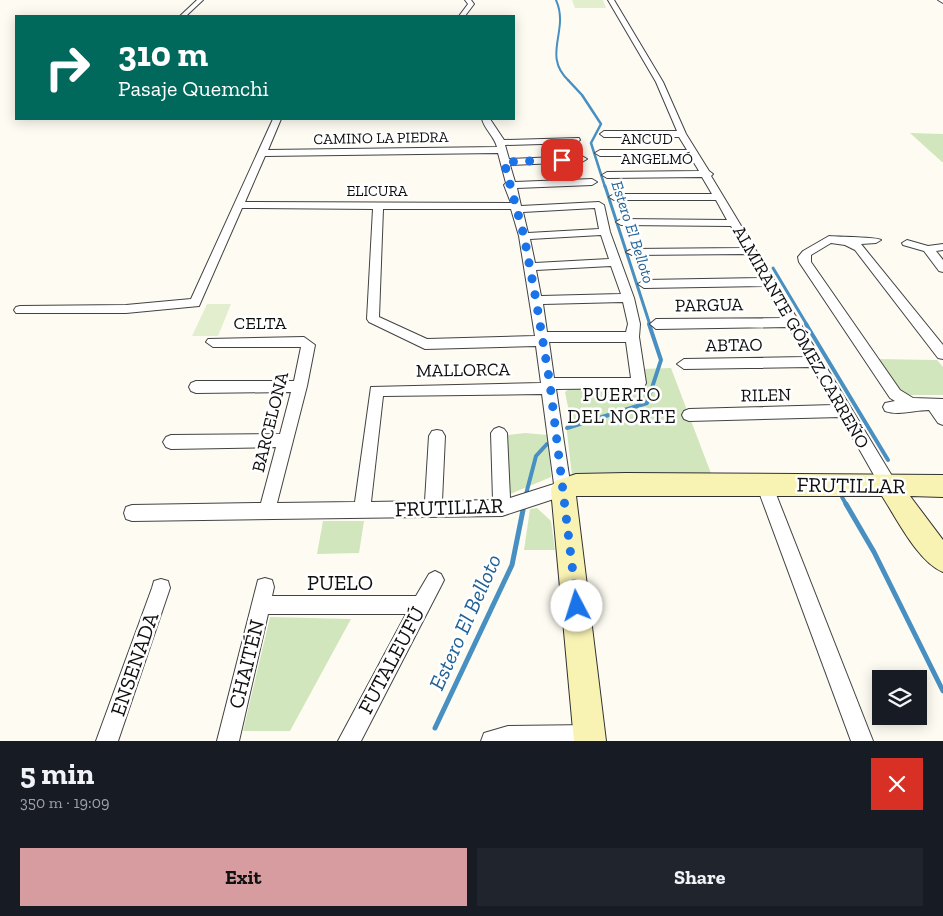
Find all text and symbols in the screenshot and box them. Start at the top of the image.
text: 310 m [118,33,208,75]
icon: right [35,35,100,100]
text: Pasaje Quemchi [118,75,269,102]
street label: CAMINO LA PIEDRA [313,128,449,148]
street label: ANCUD [621,130,673,148]
pin [541,139,583,181]
icon: arrive [548,146,576,174]
street label: ANGELMÓ [621,150,693,168]
water label: Estero El Belloto [608,178,658,286]
street label: ELICURA [346,182,408,200]
street label: ALMIRANTE GÓMEZ CARREÑO [728,222,874,452]
street label: PARGUA [675,293,744,317]
street label: CELTA [234,312,287,334]
street label: ABTAO [705,334,763,356]
street label: MALLORCA [416,358,511,382]
street label: BARCELONA [247,369,293,474]
district label: PUERTO DEL NORTE [567,383,677,428]
street label: RILEN [741,384,791,406]
street label: FRUTILLAR [796,472,906,498]
street label: FRUTILLAR [394,493,504,521]
water label: Estero El Belloto [423,550,507,694]
street label: PUELO [307,570,373,595]
position arrow [550,579,602,631]
street label: FUTALEUFÚ [352,602,430,718]
street label: ENSENADA [105,609,164,719]
street label: CHAITÉN [223,617,269,711]
map controls [872,670,927,725]
button: layers [872,670,927,725]
text: 5 min [20,756,94,792]
button: close [871,758,923,810]
text: 350 m · 19:09 [20,793,109,812]
button: Exit [20,848,467,906]
button: Share [477,848,923,906]

